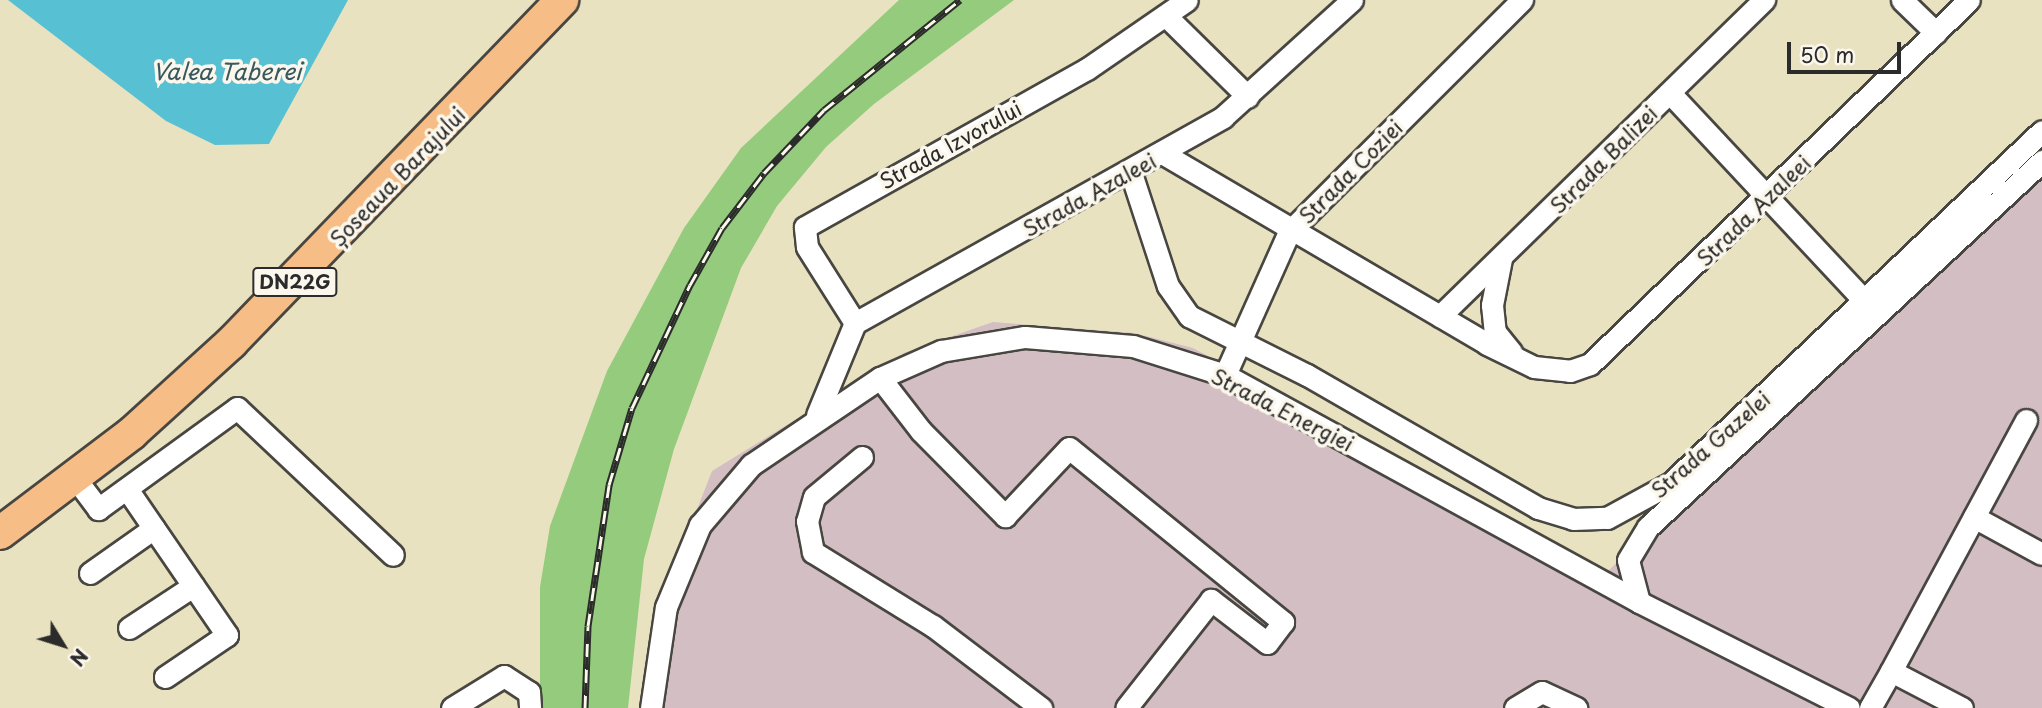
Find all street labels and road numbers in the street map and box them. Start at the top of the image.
street label: Strada Izvorului [874,94,1026,194]
street label: Strada Balizei [1544,100,1662,218]
street label: Șoseaua Barajului [324,101,470,251]
street label: Strada Coziei [1293,114,1407,228]
street label: Strada Azaleei [1018,147,1160,241]
street label: Strada Azaleei [1691,149,1815,271]
road number: DN22G [251,266,339,298]
street label: Strada Energiei [1207,362,1359,456]
street label: Strada Gazelei [1645,385,1775,503]

